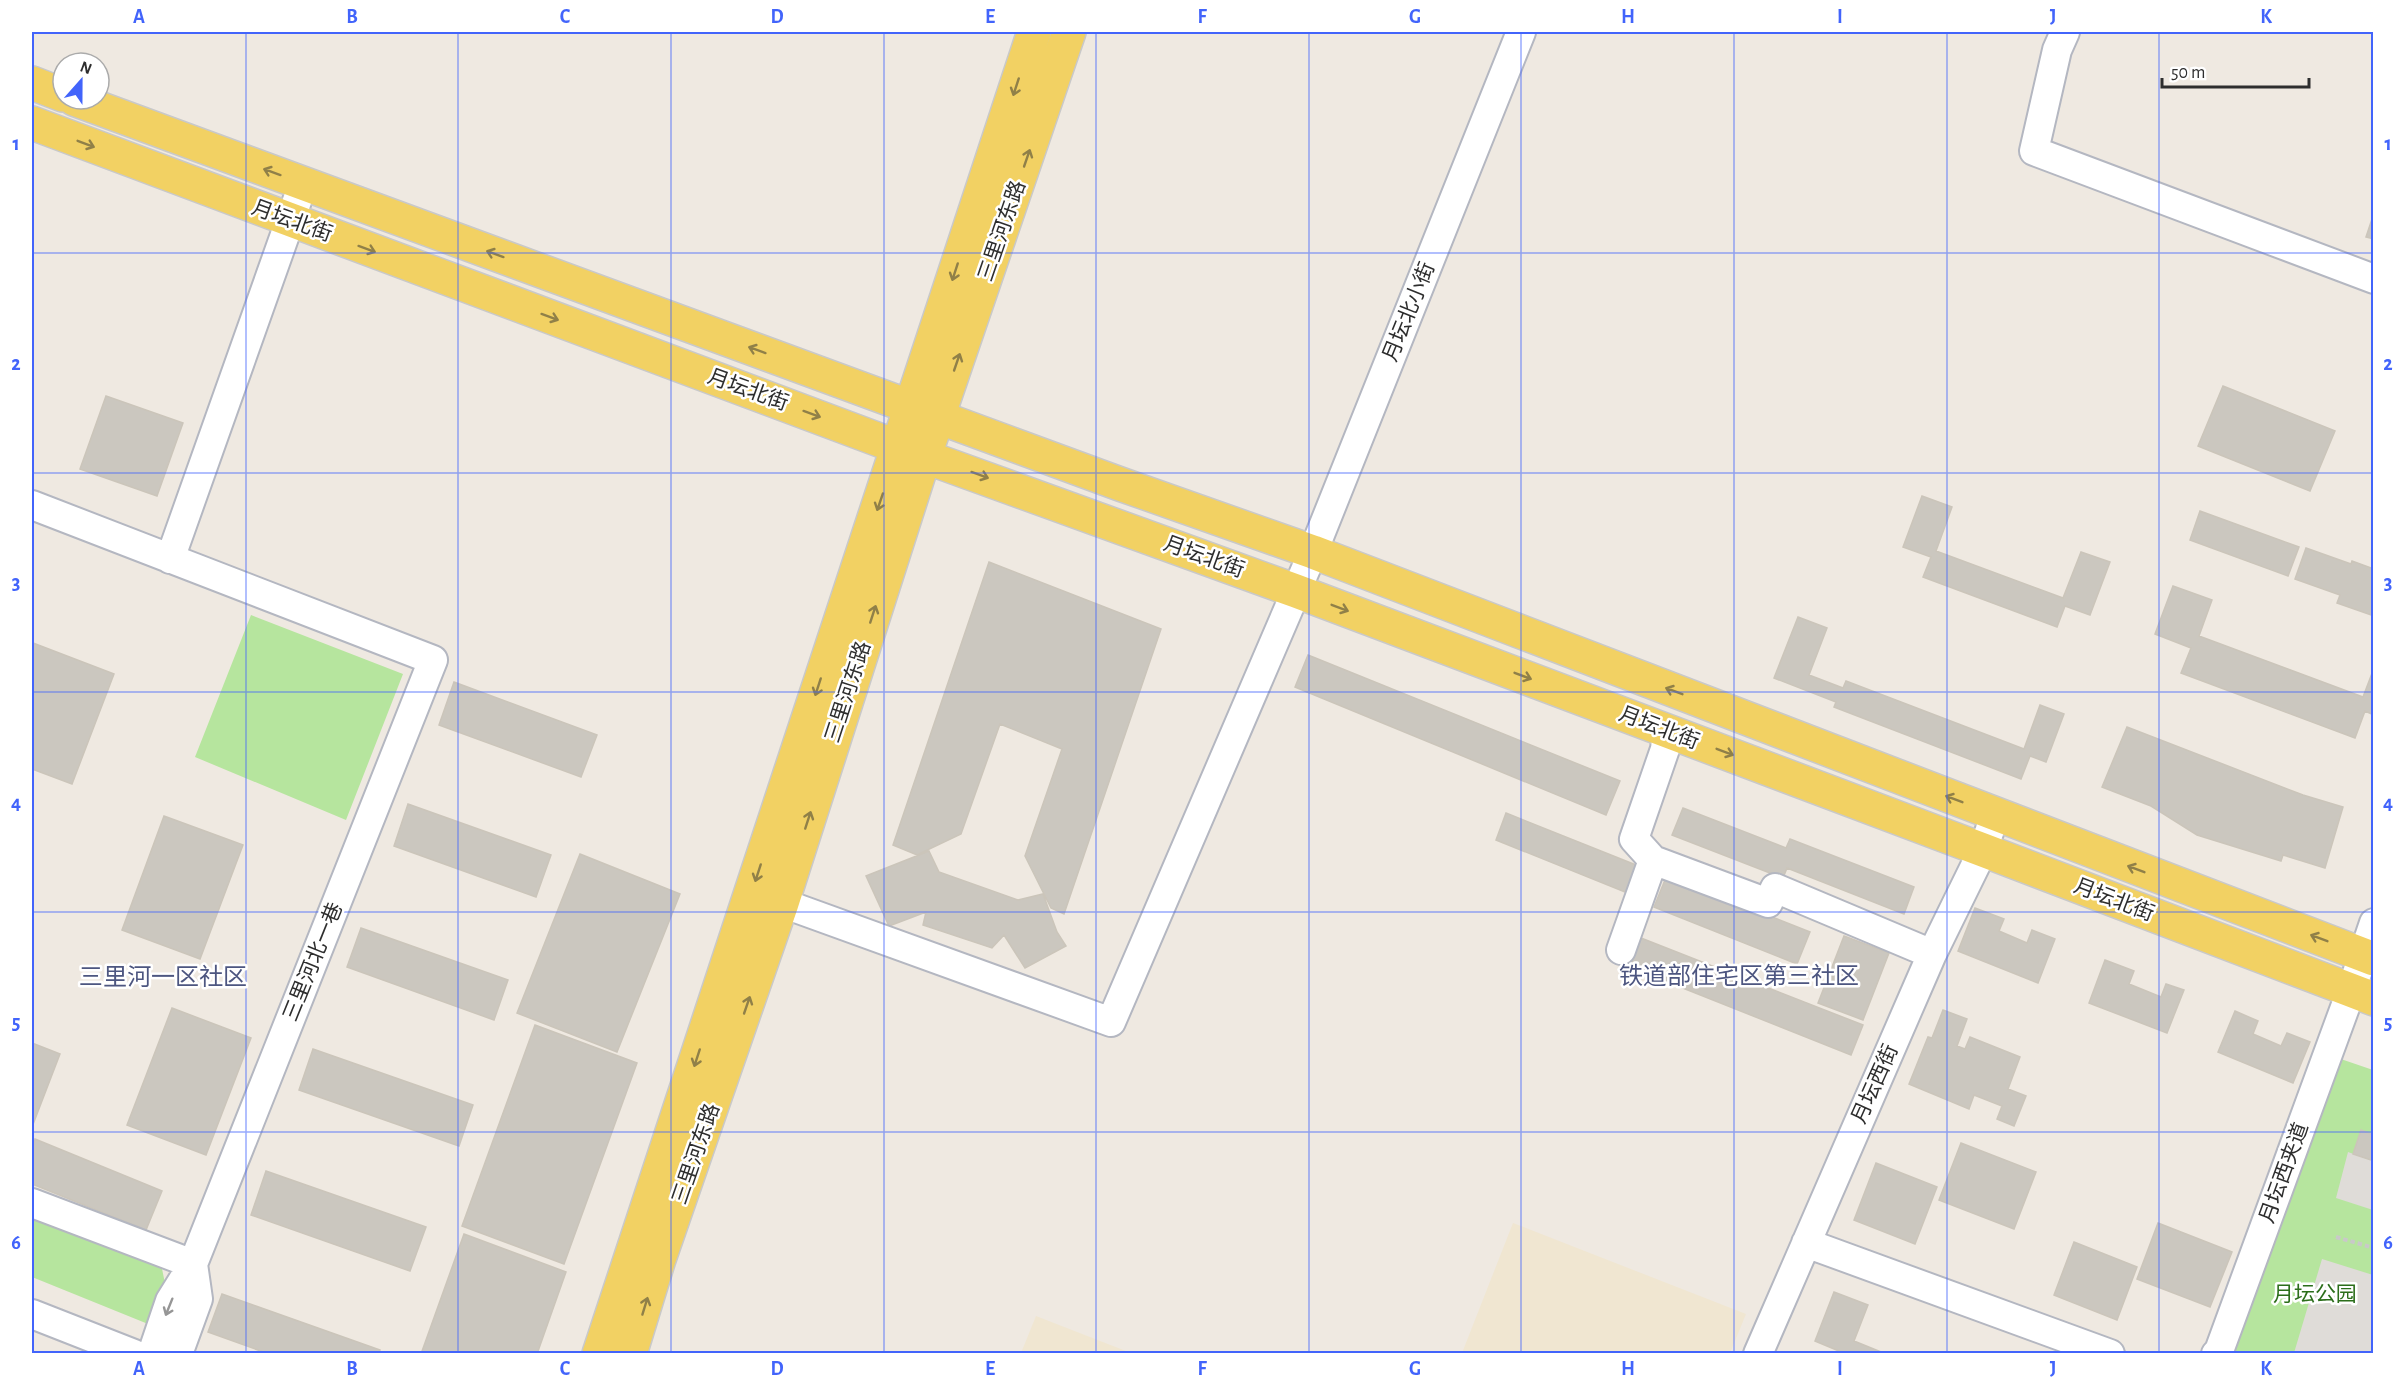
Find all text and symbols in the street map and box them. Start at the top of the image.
text: A [133,7,145,27]
text: B [346,7,358,27]
text: C [560,7,571,27]
text: D [770,7,784,27]
text: E [985,7,995,27]
text: F [1197,7,1207,27]
text: G [1409,7,1421,27]
text: H [1621,7,1635,27]
text: I [1837,7,1843,27]
text: J [2050,7,2056,27]
text: K [2260,7,2272,27]
north arrow [51,51,111,111]
scale bar [2162,51,2309,89]
text: N [78,58,94,77]
text: 50 m [2171,64,2205,82]
one-way arrow [1010,77,1021,96]
text: 1 [12,134,20,154]
text: 1 [2384,134,2392,154]
one-way arrow [76,139,95,150]
one-way arrow [1022,149,1033,168]
one-way arrow [263,166,282,177]
street label: 三里河东路 [974,178,1029,284]
street label: 月坛北街 [249,196,335,245]
one-way arrow [357,244,376,255]
one-way arrow [486,248,505,259]
street label: 月坛北小街 [1379,259,1438,365]
one-way arrow [948,262,959,281]
one-way arrow [540,312,559,323]
one-way arrow [748,344,766,355]
one-way arrow [953,353,964,372]
text: 2 [11,354,21,374]
text: 2 [2383,354,2393,374]
street label: 月坛北街 [705,365,791,414]
one-way arrow [802,410,820,421]
one-way arrow [970,470,988,481]
one-way arrow [873,492,884,511]
street label: 月坛北街 [1161,532,1247,581]
text: 3 [12,573,20,593]
text: 3 [2384,573,2392,593]
one-way arrow [1330,603,1349,614]
one-way arrow [868,605,879,624]
street label: 三里河东路 [821,639,874,745]
one-way arrow [1513,672,1531,683]
one-way arrow [812,677,823,696]
one-way arrow [1666,685,1684,696]
street label: 月坛北街 [1616,702,1702,753]
one-way arrow [1715,748,1734,759]
text: 4 [11,793,21,813]
one-way arrow [1945,793,1964,804]
text: 4 [2383,793,2393,813]
one-way arrow [803,811,814,830]
one-way arrow [752,863,763,882]
one-way arrow [2128,863,2146,874]
street label: 月坛北街 [2071,874,2157,925]
street label: 三里河北一巷 [279,899,346,1024]
one-way arrow [2310,932,2329,943]
district label: 铁道部住宅区第三社区 [1619,963,1859,989]
district label: 三里河一区社区 [79,964,247,990]
one-way arrow [742,996,753,1015]
text: 5 [12,1013,20,1033]
text: 5 [2384,1013,2392,1033]
street label: 月坛西街 [1847,1041,1902,1127]
one-way arrow [691,1048,702,1067]
street label: 三里河东路 [668,1101,723,1207]
street label: 月坛西夹道 [2255,1120,2312,1226]
text: 6 [11,1233,21,1253]
text: 6 [2383,1233,2393,1253]
park label: 月坛公园 [2273,1283,2357,1305]
one-way arrow [163,1297,174,1316]
one-way arrow [640,1297,651,1316]
text: A [133,1359,145,1379]
text: B [346,1359,358,1379]
text: C [560,1359,571,1379]
text: D [770,1359,784,1379]
text: E [985,1359,995,1379]
text: F [1197,1359,1207,1379]
text: G [1409,1359,1421,1379]
text: H [1621,1359,1635,1379]
text: I [1837,1359,1843,1379]
text: J [2050,1359,2056,1379]
text: K [2260,1359,2272,1379]

